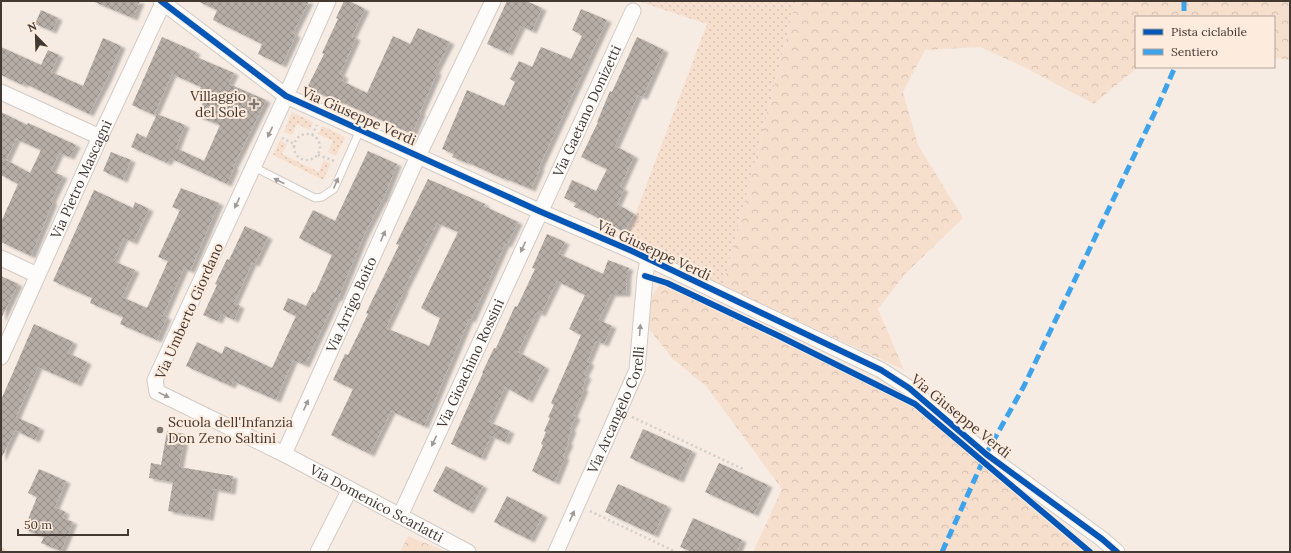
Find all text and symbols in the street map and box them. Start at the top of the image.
north arrow [16,16,56,56]
legend [1135,16,1275,68]
text: N [25,18,39,35]
text: Pista ciclabile [1171,24,1247,39]
street label: Via Gaetano Donizetti [548,42,625,181]
text: Sentiero [1171,44,1218,59]
street label: Via Giuseppe Verdi [298,82,419,149]
place label: Villaggio del Sole [189,87,246,121]
marker: Villaggio del Sole [249,99,259,109]
street label: Via Pietro Mascagni [46,117,116,242]
one-way arrow [267,126,273,137]
one-way arrow [274,177,285,184]
one-way arrow [333,177,340,189]
one-way arrow [234,197,240,208]
street label: Via Giuseppe Verdi [593,215,714,284]
one-way arrow [380,229,386,241]
street label: Via Umberto Giordano [150,240,227,383]
one-way arrow [520,241,526,252]
street label: Via Arrigo Boito [322,254,381,356]
street label: Via Gioachino Rossini [432,296,508,432]
one-way arrow [637,324,644,336]
street label: Via Arcangelo Corelli [583,346,648,477]
street label: Via Giuseppe Verdi [907,370,1015,462]
one-way arrow [158,392,169,398]
one-way arrow [303,400,309,411]
place label: Scuola dell'Infanzia Don Zeno Saltini [168,413,293,447]
marker: Scuola dell'Infanzia Don Zeno Saltini [155,425,165,435]
one-way arrow [431,436,437,447]
street label: Via Domenico Scarlatti [306,460,447,546]
scale bar [18,511,128,537]
one-way arrow [569,511,575,522]
text: 50 m [24,517,52,532]

